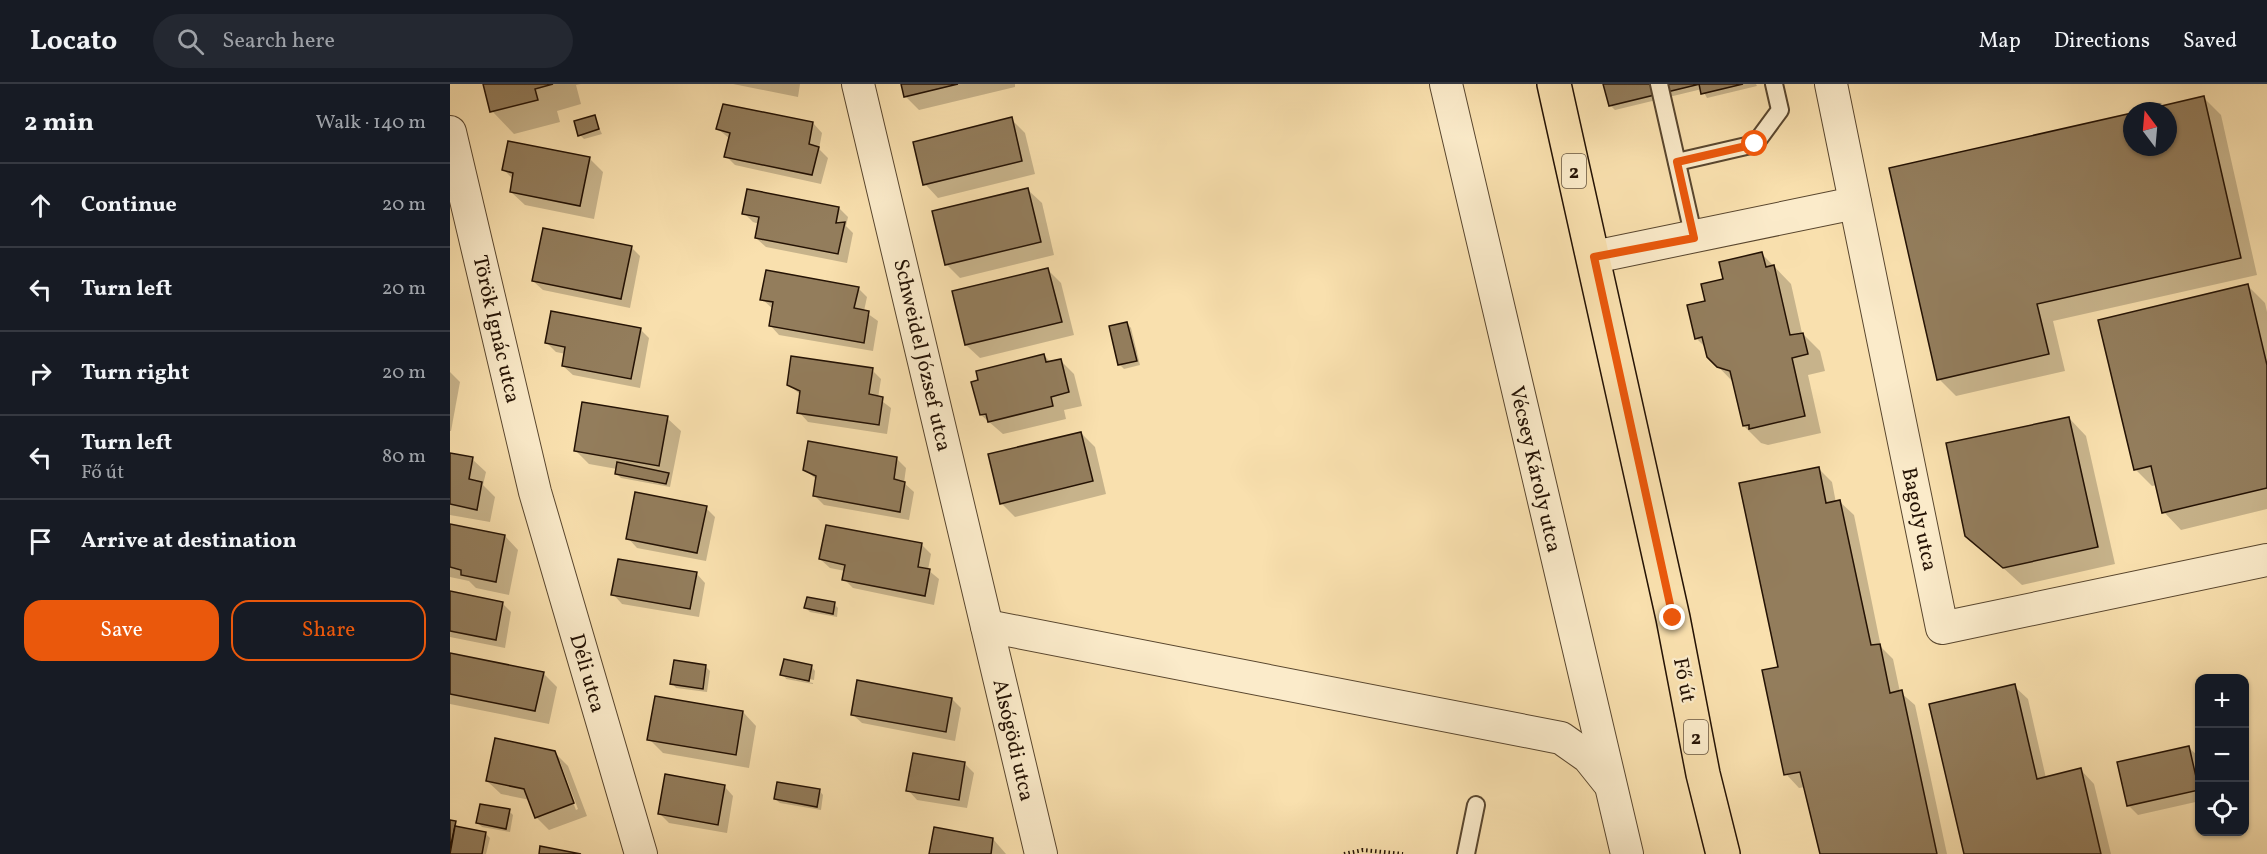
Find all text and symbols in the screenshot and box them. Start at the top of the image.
search box [153,14,573,68]
text: Locato [30,22,117,61]
icon: search [174,25,207,58]
text: Search here [222,26,335,57]
text: Map [1979,27,2021,56]
text: Directions [2054,27,2150,56]
text: Saved [2183,27,2237,56]
north arrow [2123,102,2177,156]
text: 2 min [24,105,94,141]
text: Walk · 140 m [316,109,426,137]
route start [1741,130,1767,156]
road number: 2 [1562,154,1586,188]
icon: ahead [24,189,57,222]
text: Continue [81,190,177,221]
text: 20 m [382,191,426,219]
street label: Török Ignác utca [464,253,527,406]
street label: Schweidel József utca [885,256,958,454]
icon: left [24,273,57,306]
text: Turn left [81,274,172,305]
text: 20 m [382,275,426,303]
icon: right [24,357,57,390]
text: Turn right [81,358,189,389]
text: 20 m [382,359,426,387]
street label: Vécsey Károly utca [1501,383,1568,555]
text: Turn left [81,428,172,459]
icon: left [24,441,57,474]
text: 80 m [382,443,426,471]
text: Fő út [81,459,124,487]
street label: Bagoly utca [1893,465,1944,574]
icon: arrive [24,525,57,558]
text: Arrive at destination [81,526,297,557]
button: Save [24,600,219,661]
button: Share [231,600,426,661]
route end [1659,604,1685,630]
street label: Déli utca [561,631,612,716]
street label: Fő út [1665,655,1702,705]
map controls [2195,674,2249,836]
button: + [2195,674,2249,728]
street label: Alsógödi utca [984,676,1041,804]
road number: 2 [1684,720,1708,754]
button: − [2195,728,2249,782]
button: locate [2195,782,2249,836]

